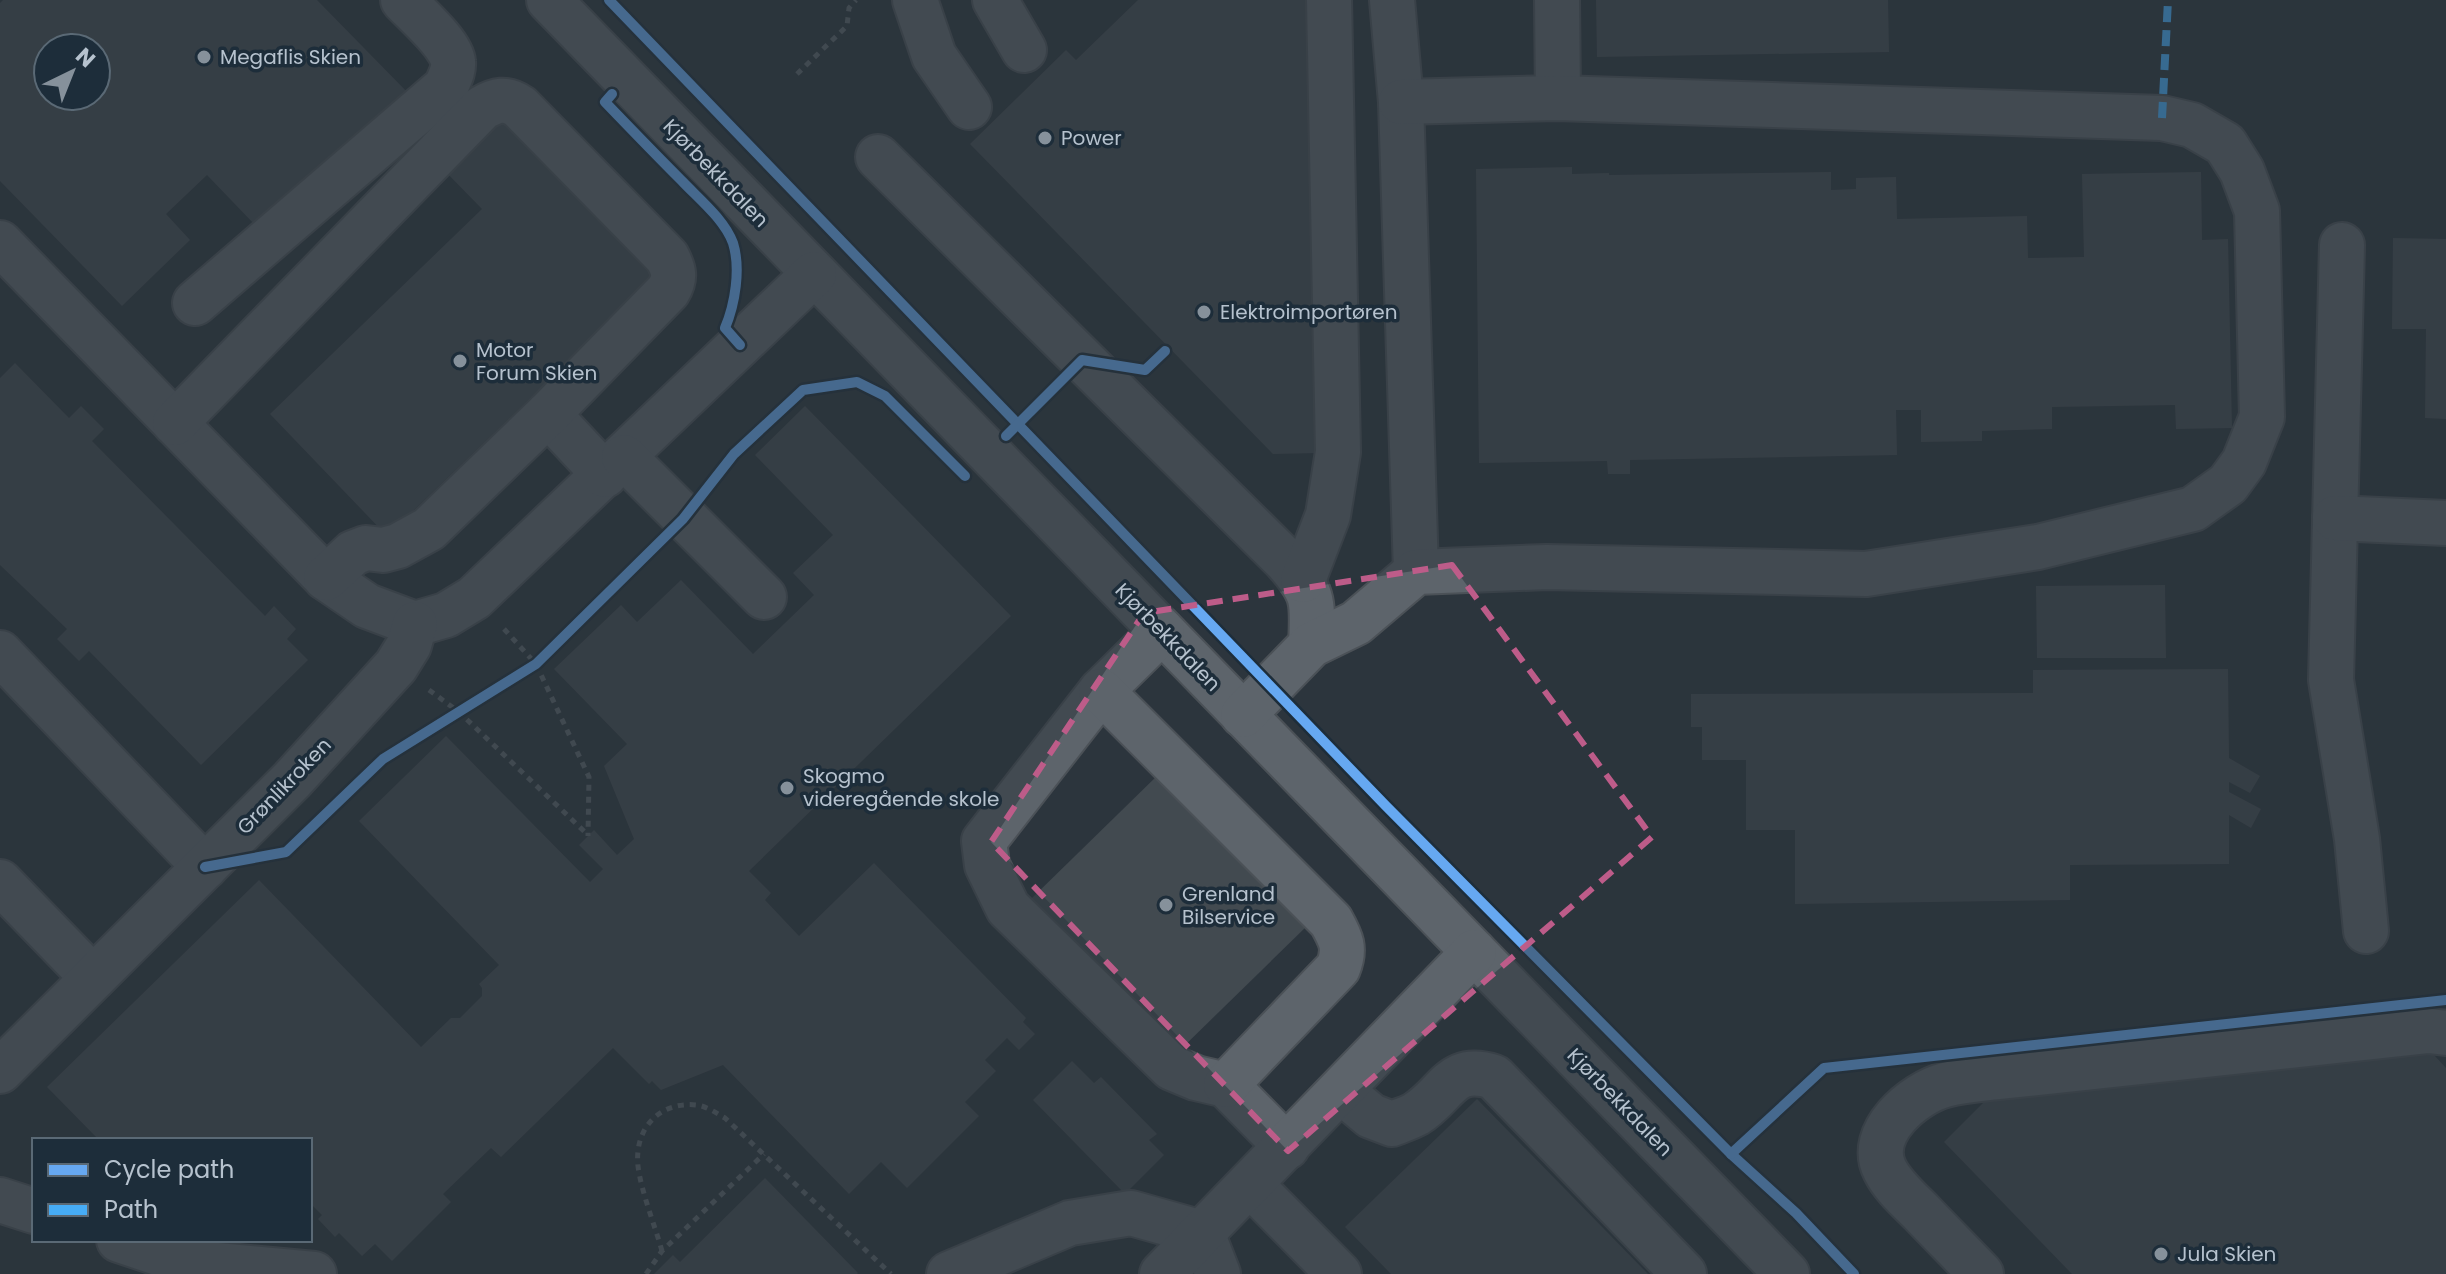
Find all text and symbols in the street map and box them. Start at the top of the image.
north arrow [32,32,112,112]
text: N [69,41,102,75]
place label: Megaflis Skien [220,43,361,71]
marker: Megaflis Skien [195,48,213,66]
street label: Kjørbekkdalen [657,113,775,233]
place label: Power [1061,124,1122,152]
marker: Power [1036,129,1054,147]
place label: Elektroimportøren [1220,298,1397,326]
marker: Elektroimportøren [1195,303,1213,321]
place label: Motor Forum Skien [476,336,597,387]
marker: Motor Forum Skien [451,352,469,370]
street label: Kjørbekkdalen [1109,577,1227,697]
street label: Grønlikroken [231,731,337,841]
place label: Skogmo videregående skole [803,762,999,813]
marker: Skogmo videregående skole [778,779,796,797]
place label: Grenland Bilservice [1182,880,1275,931]
marker: Grenland Bilservice [1157,896,1175,914]
street label: Kjørbekkdalen [1561,1042,1679,1162]
legend [32,1138,312,1242]
text: Cycle path [104,1153,234,1186]
text: Path [104,1193,158,1226]
place label: Jula Skien [2177,1240,2276,1268]
marker: Jula Skien [2152,1245,2170,1263]

